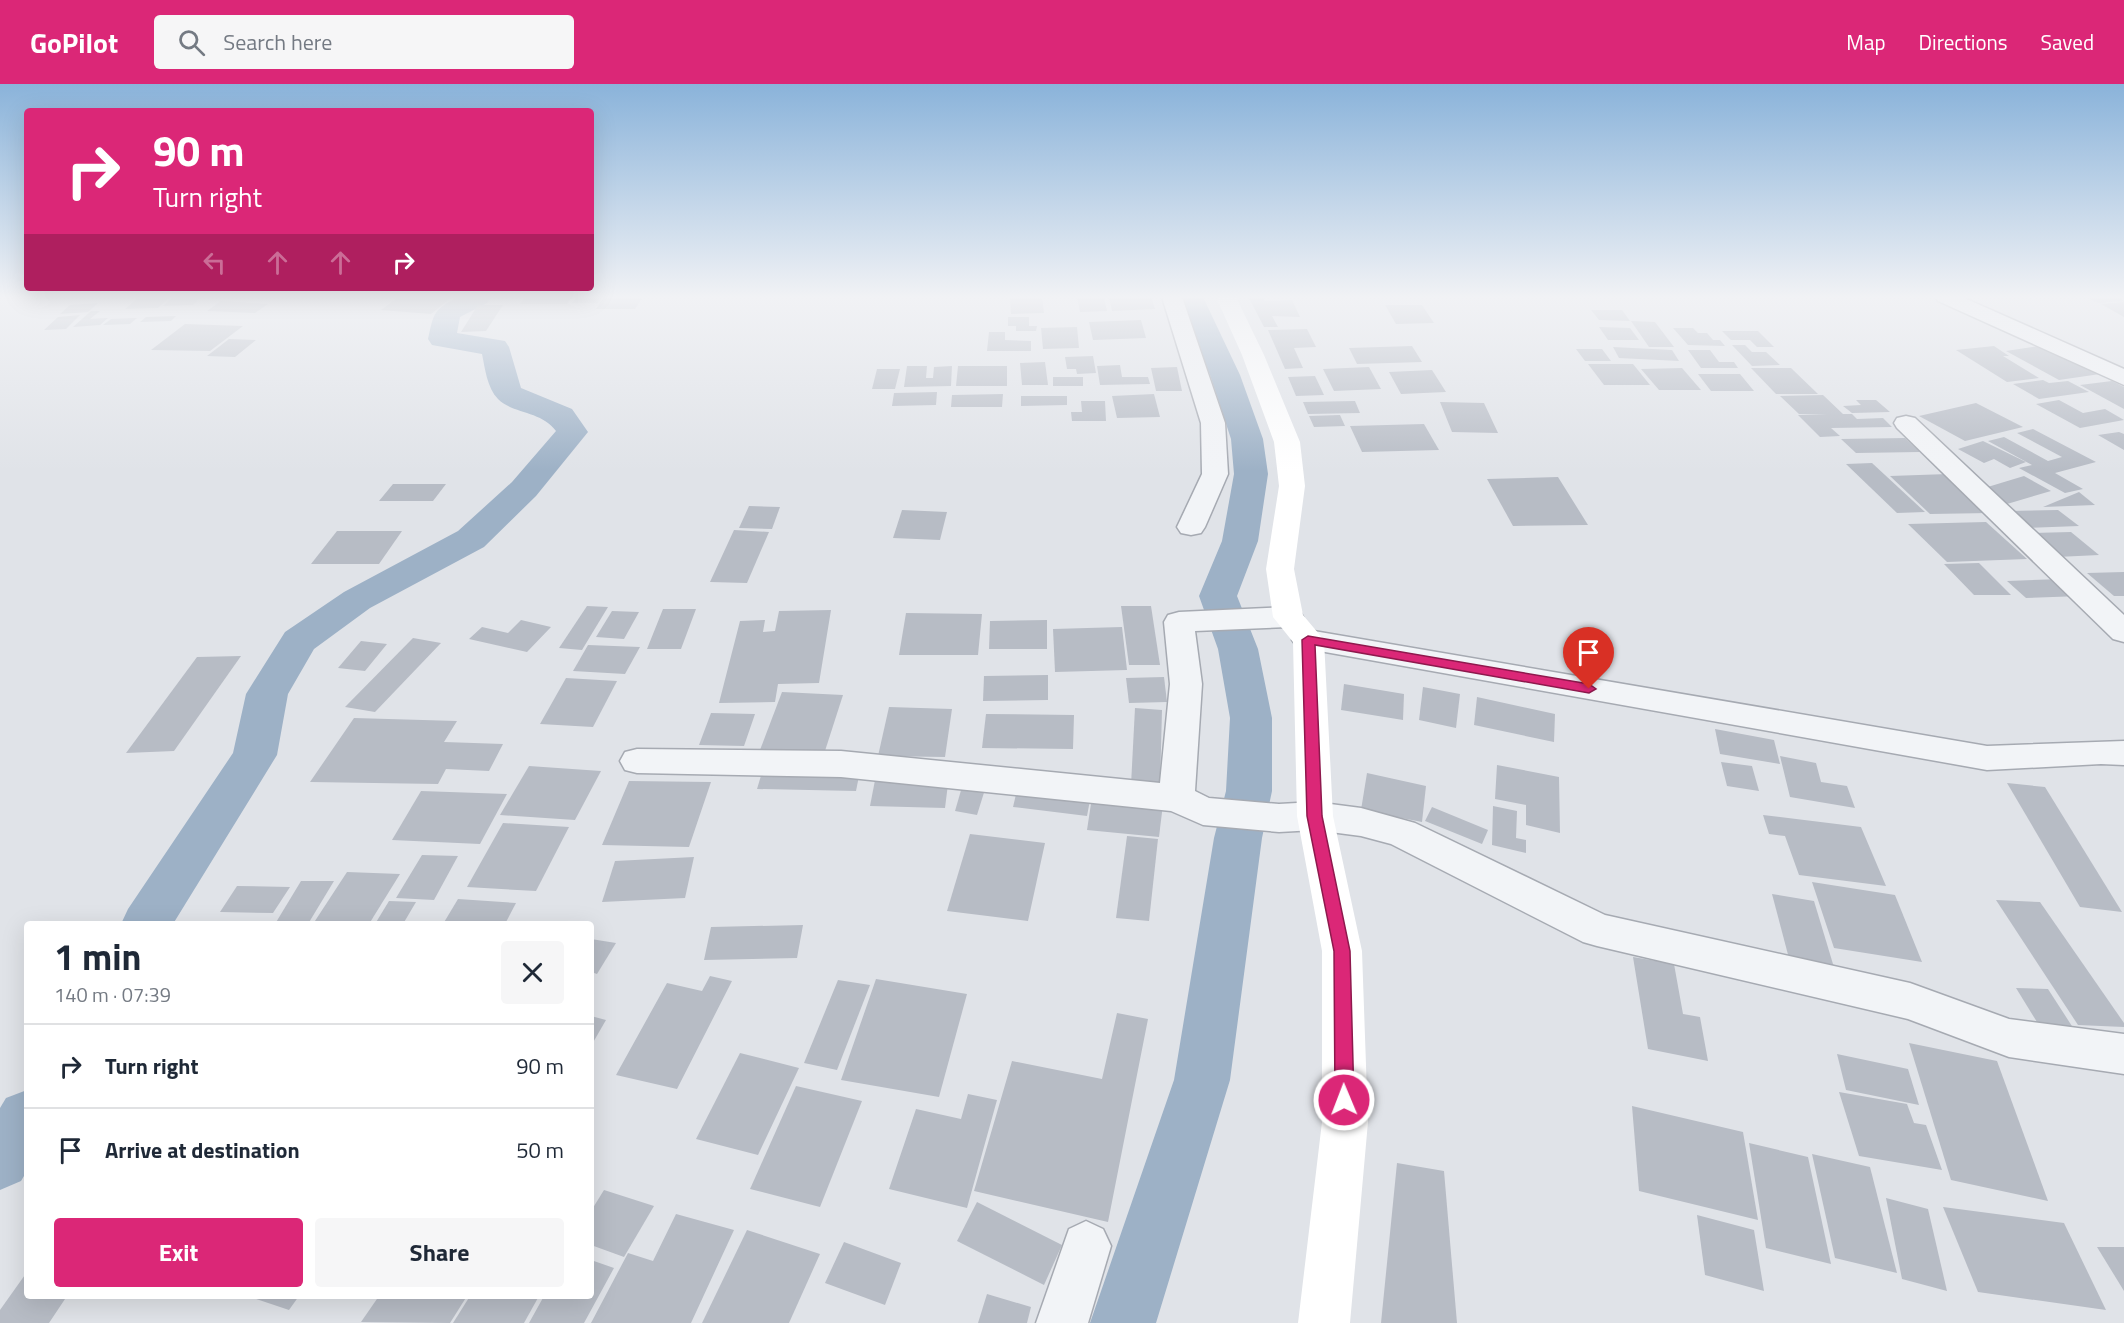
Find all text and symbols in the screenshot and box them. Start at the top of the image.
search box [154,15,574,69]
text: GoPilot [30,21,118,64]
text: Search here [223,25,332,59]
icon: search [175,26,208,59]
text: Map [1846,26,1886,58]
text: Directions [1919,26,2008,58]
text: Saved [2041,26,2094,58]
text: 90 m [153,118,245,182]
icon: right [54,132,132,210]
text: Turn right [153,176,262,217]
icon: left [198,246,231,279]
icon: ahead [261,246,294,279]
icon: ahead [324,246,357,279]
icon: right [387,246,420,279]
pin [1563,627,1614,689]
icon: arrive [1572,636,1605,669]
text: 1 min [54,929,141,984]
button: close [501,941,564,1004]
text: 140 m · 07:39 [54,979,171,1010]
text: Turn right [105,1049,199,1083]
text: 90 m [516,1049,564,1083]
icon: right [54,1050,87,1083]
position arrow [1312,1068,1376,1132]
text: Arrive at destination [105,1133,300,1167]
text: 50 m [516,1133,564,1167]
icon: arrive [54,1134,87,1167]
button: Exit [54,1218,303,1287]
button: Share [315,1218,564,1287]

